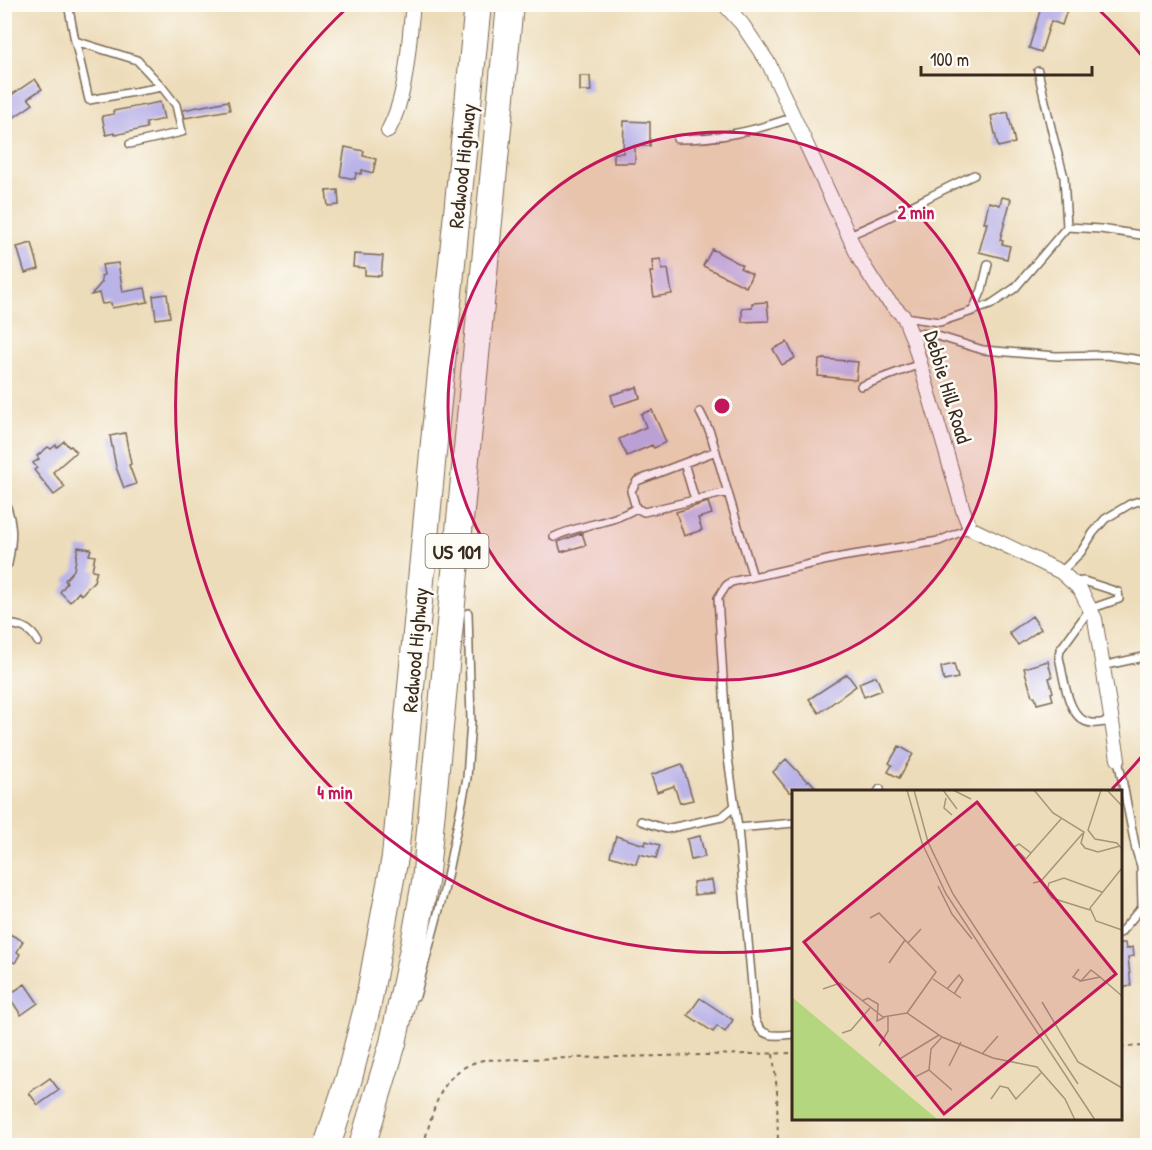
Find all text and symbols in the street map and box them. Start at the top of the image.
scale bar [921,39,1092,77]
text: 100 m [930,47,969,72]
street label: Redwood Highway [441,102,483,230]
text: 2 min [898,200,934,225]
street label: Debbie Hill Road [917,327,979,447]
centre of rings [712,396,732,416]
road number: US 101 [426,534,488,568]
street label: Redwood Highway [395,586,435,714]
text: 4 min [317,780,353,805]
inset map [792,790,1122,1120]

